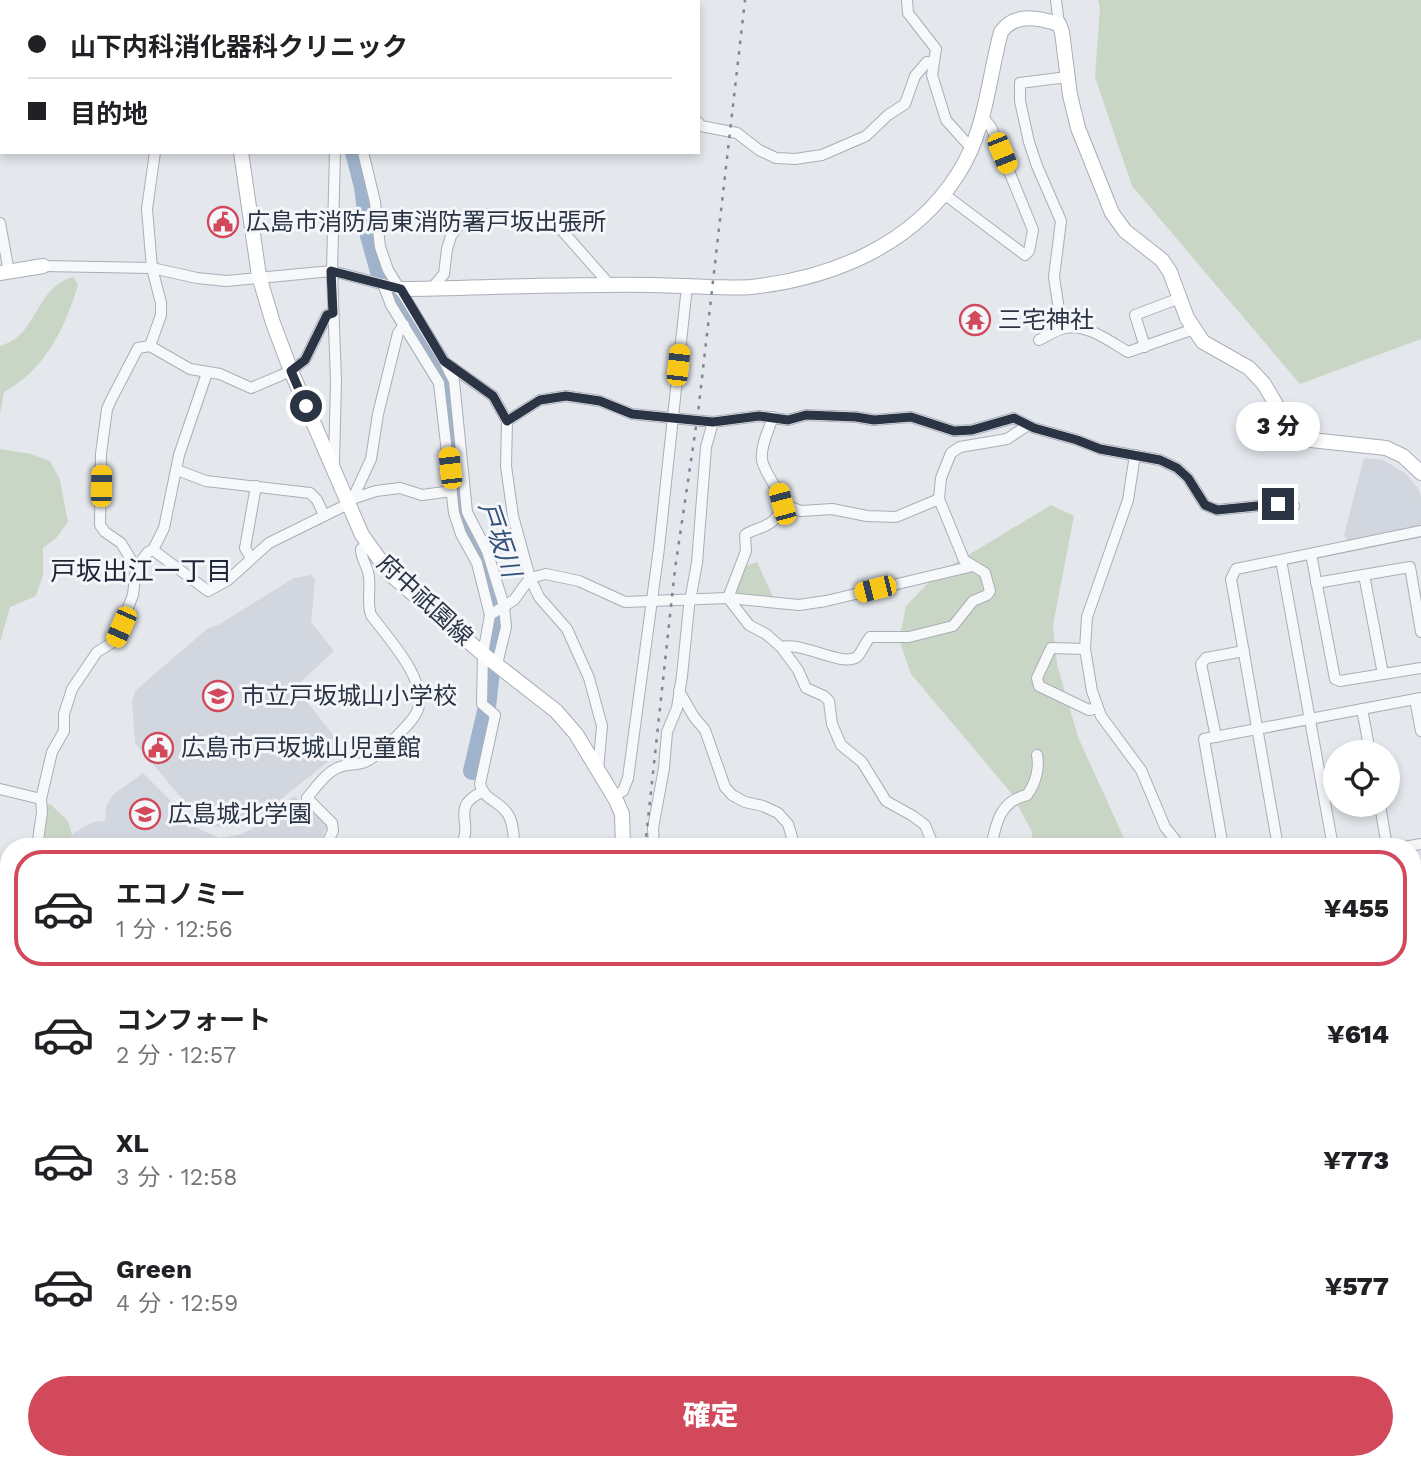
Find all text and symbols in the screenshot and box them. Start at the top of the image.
text: 山下内科消化器科クリニック [70,32,408,62]
text: 目的地 [70,99,148,129]
car [985,130,1020,176]
public building icon: 広島市消防局東消防署戸坂出張所 [206,205,240,239]
place label: 広島市消防局東消防署戸坂出張所 [246,208,606,236]
temple icon: 三宅神社 [958,303,992,337]
place label: 三宅神社 [998,306,1094,334]
car [666,343,691,387]
route start [290,390,322,422]
callout: 3 分 [1236,402,1320,452]
text: 3 分 [1257,413,1299,440]
car [438,446,463,490]
car [91,465,112,507]
car [767,481,798,527]
route end [1262,488,1294,520]
water label: 戸坂川 [473,497,528,584]
street label: 府中祇園線 [372,549,478,651]
district label: 戸坂出江一丁目 [50,556,232,586]
car [853,574,898,604]
car [103,604,140,650]
school or university icon: 市立戸坂城山小学校 [201,679,235,713]
place label: 市立戸坂城山小学校 [241,682,457,710]
public building icon: 広島市戸坂城山児童館 [141,731,175,765]
place label: 広島市戸坂城山児童館 [181,734,421,762]
map controls [1323,740,1400,817]
button: locate [1323,740,1400,817]
school or university icon: 広島城北学園 [128,797,162,831]
place label: 広島城北学園 [168,800,312,828]
icon: car [32,877,95,940]
text: エコノミー [116,879,246,909]
text: ¥455 [1324,893,1389,923]
text: 1 分 · 12:56 [116,916,233,943]
icon: car [32,1003,95,1066]
text: コンフォート [116,1005,271,1035]
text: ¥614 [1327,1019,1389,1049]
text: 2 分 · 12:57 [116,1042,236,1069]
text: XL [116,1128,149,1158]
icon: car [32,1129,95,1192]
text: ¥773 [1323,1145,1389,1175]
text: 3 分 · 12:58 [116,1164,237,1191]
text: Green [116,1254,192,1284]
icon: car [32,1255,95,1318]
text: ¥577 [1325,1271,1389,1301]
text: 4 分 · 12:59 [116,1290,238,1317]
button: 確定 [28,1376,1393,1456]

